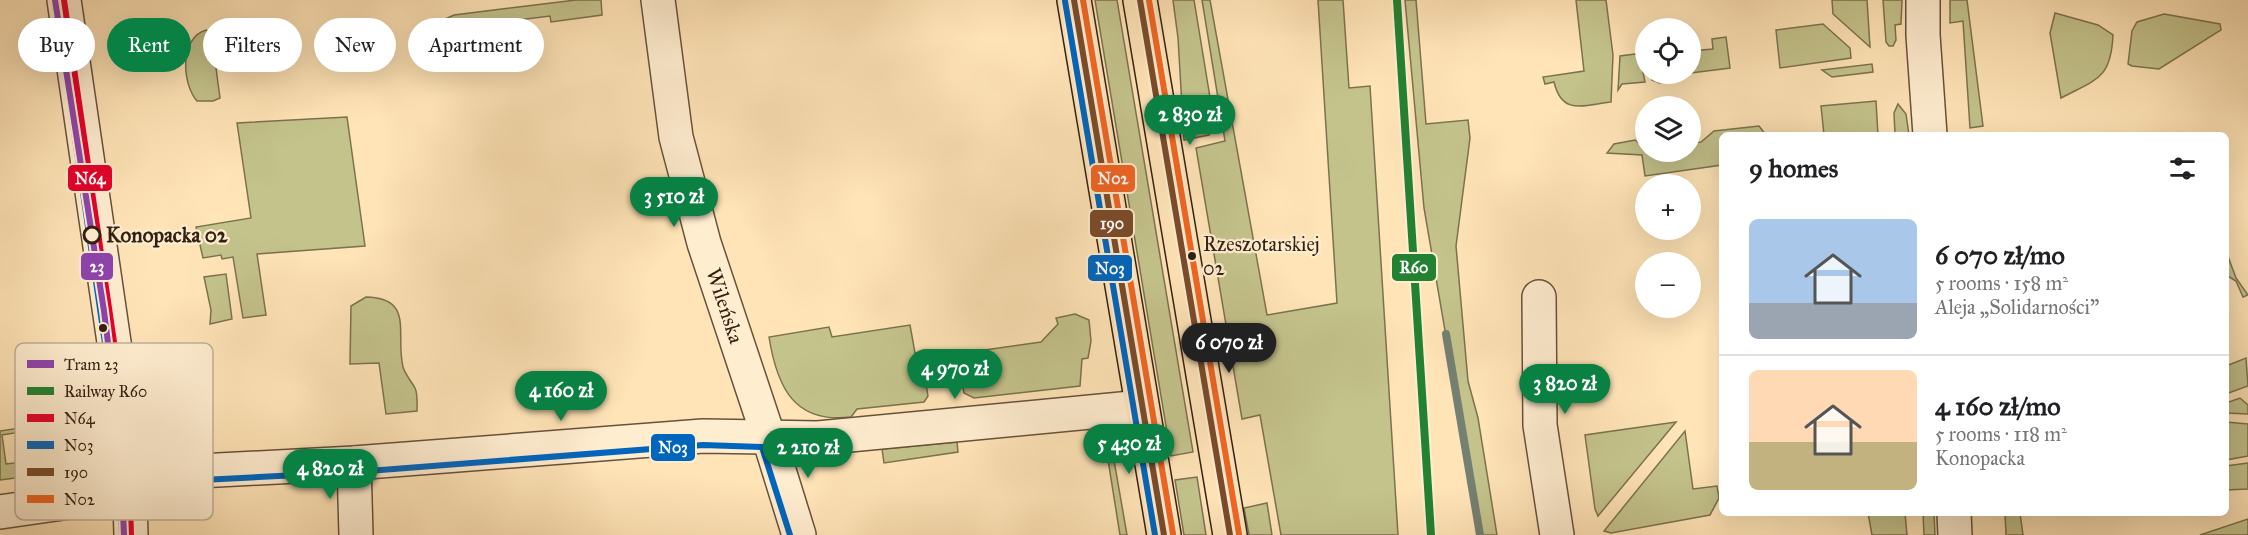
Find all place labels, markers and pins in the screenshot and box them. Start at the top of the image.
pin: 2 830 zł [1128,95,1252,146]
pin: 3 510 zł [612,177,736,228]
place label: Konopacka 02 [106,222,228,248]
marker: Konopacka 02 [83,226,101,244]
place label: Rzeszotarskiej 02 [1203,232,1320,280]
marker: Rzeszotarskiej 02 [1186,250,1198,262]
unlabelled marker [97,322,109,334]
pin: 6 070 zł [1167,323,1291,374]
pin: 4 970 zł [893,349,1017,400]
pin: 3 820 zł [1503,364,1627,415]
pin: 4 160 zł [499,371,623,422]
pin: 5 430 zł [1067,424,1191,475]
pin: 2 210 zł [746,428,870,479]
pin: 4 820 zł [268,449,392,500]

